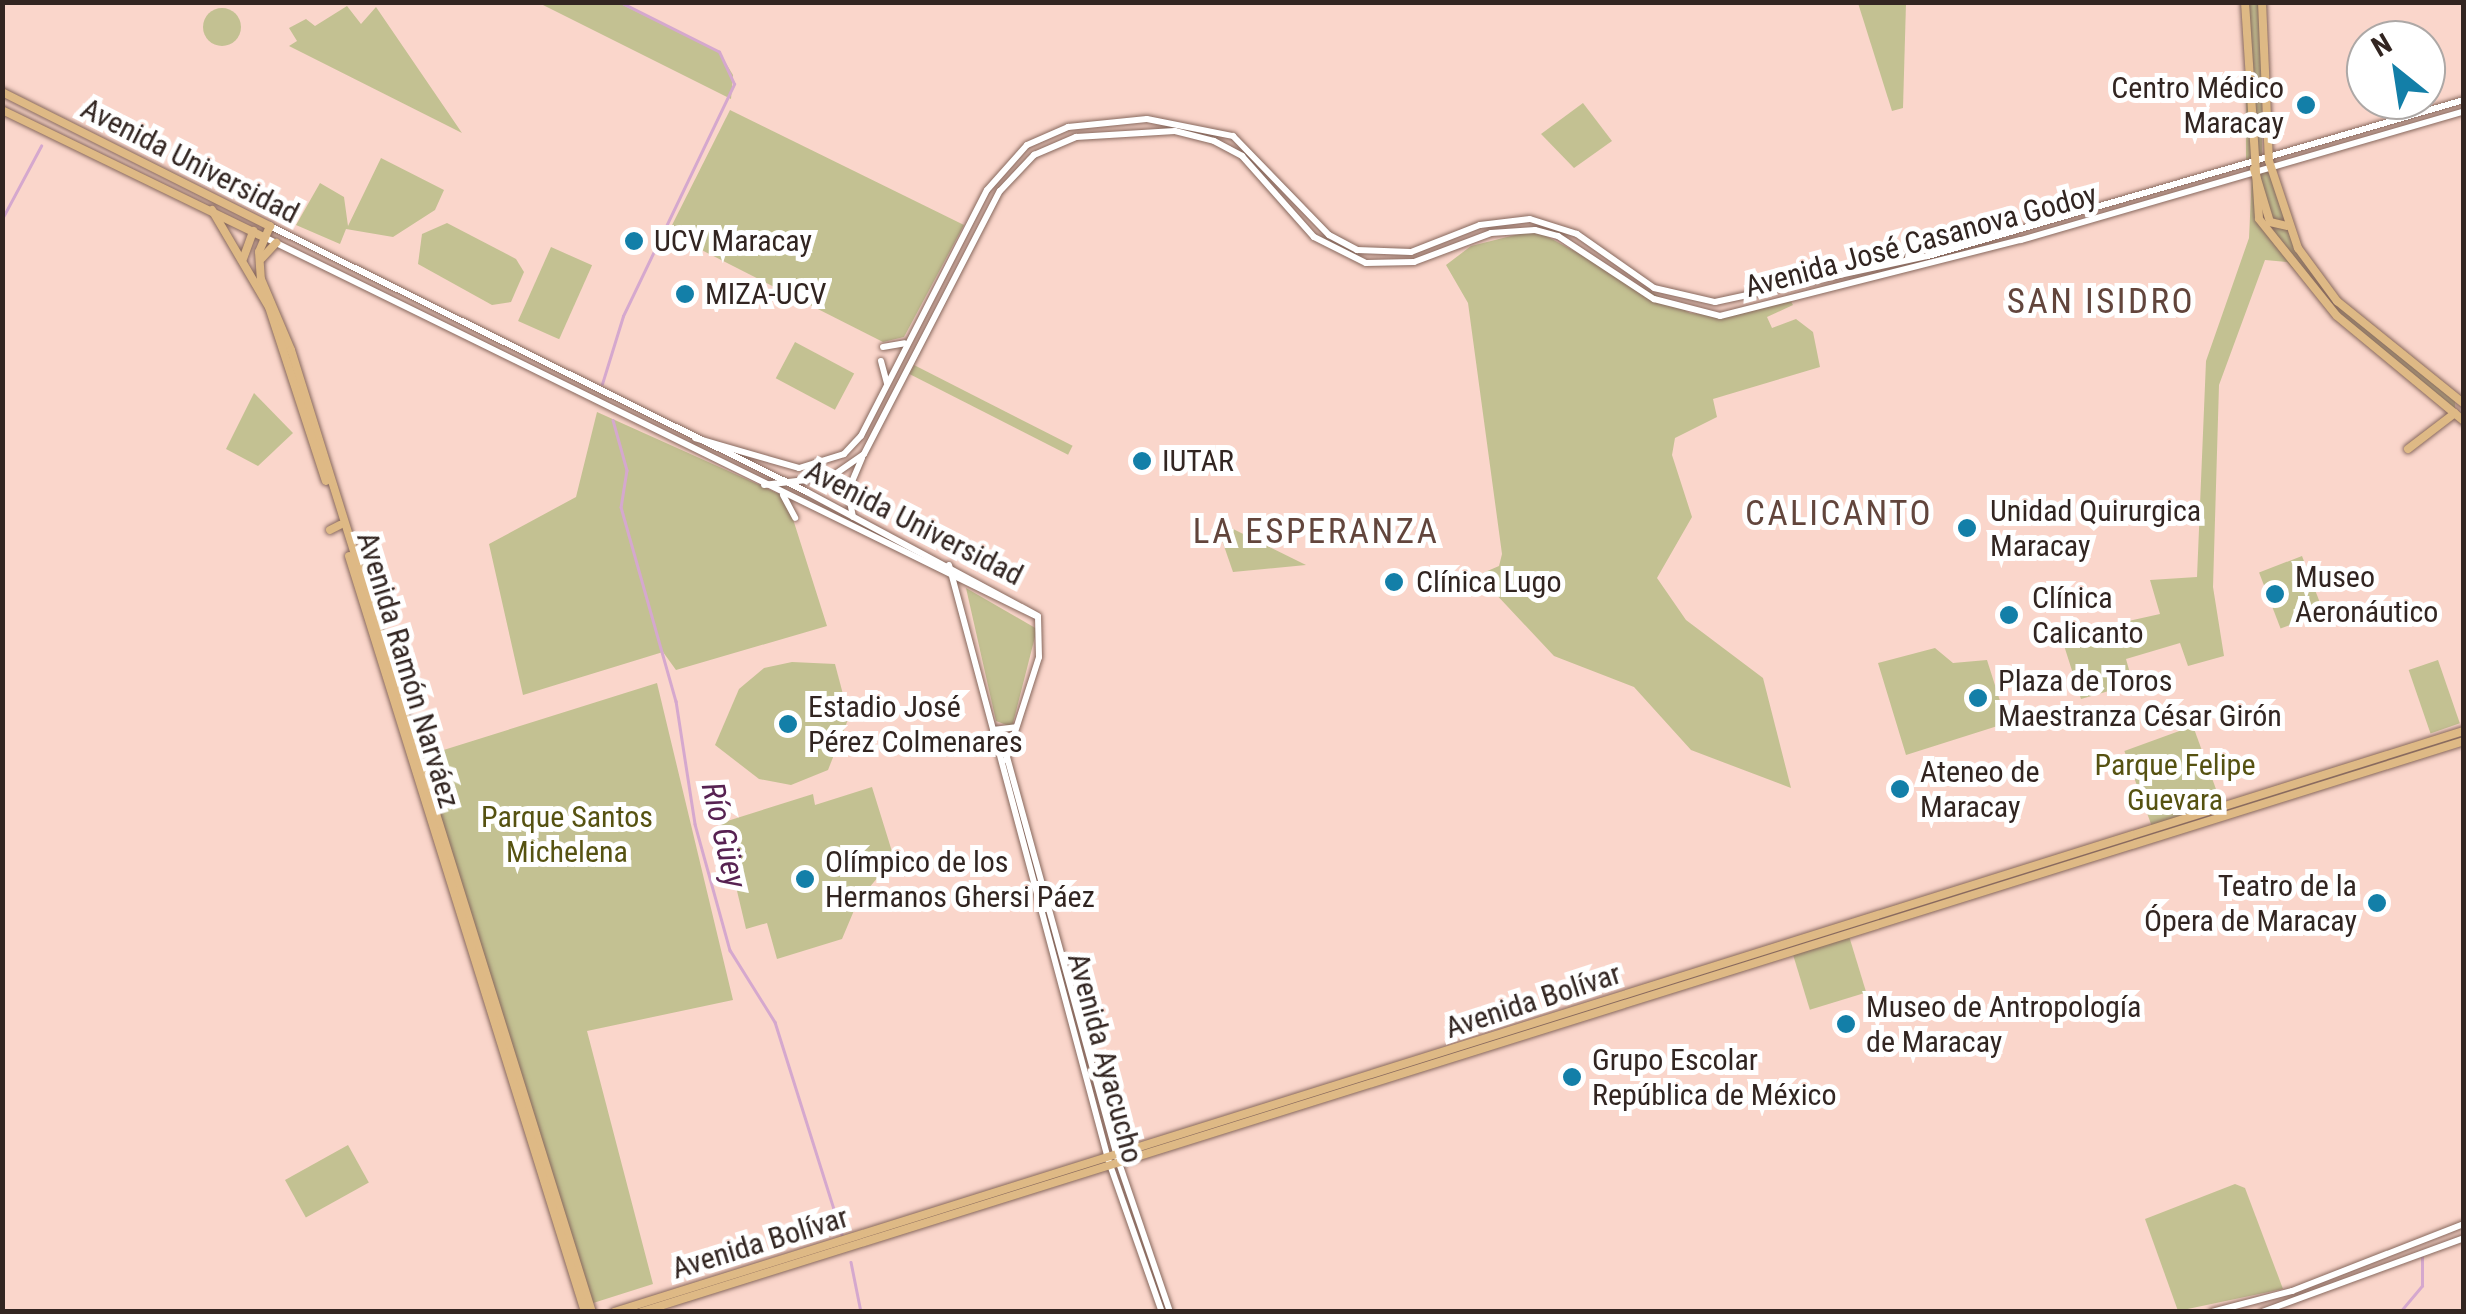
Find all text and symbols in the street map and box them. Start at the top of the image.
north arrow [2346,20,2446,120]
text: N [2366,27,2397,64]
place label: Centro Médico Maracay [2111,70,2284,140]
street label: Avenida Universidad [75,91,305,231]
marker: Centro Médico Maracay [2293,92,2319,118]
street label: Avenida José Casanova Godoy [1741,177,2101,305]
place label: UCV Maracay [654,223,812,259]
marker: UCV Maracay [623,230,645,252]
place label: MIZA-UCV [705,276,826,312]
district label: SAN ISIDRO [2007,281,2195,323]
marker: MIZA-UCV [674,283,696,305]
place label: IUTAR [1162,443,1234,479]
marker: IUTAR [1131,450,1153,472]
street label: Avenida Universidad [799,453,1029,593]
district label: CALICANTO [1745,493,1933,535]
place label: Unidad Quirurgica Maracay [1990,493,2201,564]
district label: LA ESPERANZA [1193,511,1439,553]
marker: Unidad Quirurgica Maracay [1954,515,1980,541]
street label: Avenida Ramón Narváez [349,528,467,812]
place label: Museo Aeronáutico [2295,559,2438,630]
place label: Clínica Lugo [1416,564,1561,600]
marker: Clínica Lugo [1381,569,1407,595]
place label: Clínica Calicanto [2032,580,2144,650]
marker: Museo Aeronáutico [2264,583,2286,605]
marker: Clínica Calicanto [1996,602,2022,628]
place label: Plaza de Toros Maestranza César Girón [1998,663,2282,734]
marker: Plaza de Toros Maestranza César Girón [1967,687,1989,709]
place label: Estadio José Pérez Colmenares [808,689,1023,760]
marker: Estadio José Pérez Colmenares [777,713,799,735]
park label: Parque Felipe Guevara [2095,747,2255,818]
place label: Ateneo de Maracay [1920,754,2039,824]
water label: Río Güey [693,778,755,892]
marker: Ateneo de Maracay [1889,778,1911,800]
park label: Parque Santos Michelena [481,799,653,870]
place label: Olímpico de los Hermanos Ghersi Páez [825,844,1095,914]
marker: Olímpico de los Hermanos Ghersi Páez [794,868,816,890]
place label: Teatro de la Ópera de Maracay [2144,868,2357,938]
marker: Teatro de la Ópera de Maracay [2366,892,2388,914]
street label: Avenida Ayacucho [1060,949,1150,1167]
street label: Avenida Bolívar [1441,956,1625,1046]
place label: Museo de Antropología de Maracay [1866,989,2141,1060]
marker: Museo de Antropología de Maracay [1835,1013,1857,1035]
place label: Grupo Escolar República de México [1592,1042,1836,1112]
marker: Grupo Escolar República de México [1561,1066,1583,1088]
street label: Avenida Bolívar [668,1199,852,1287]

